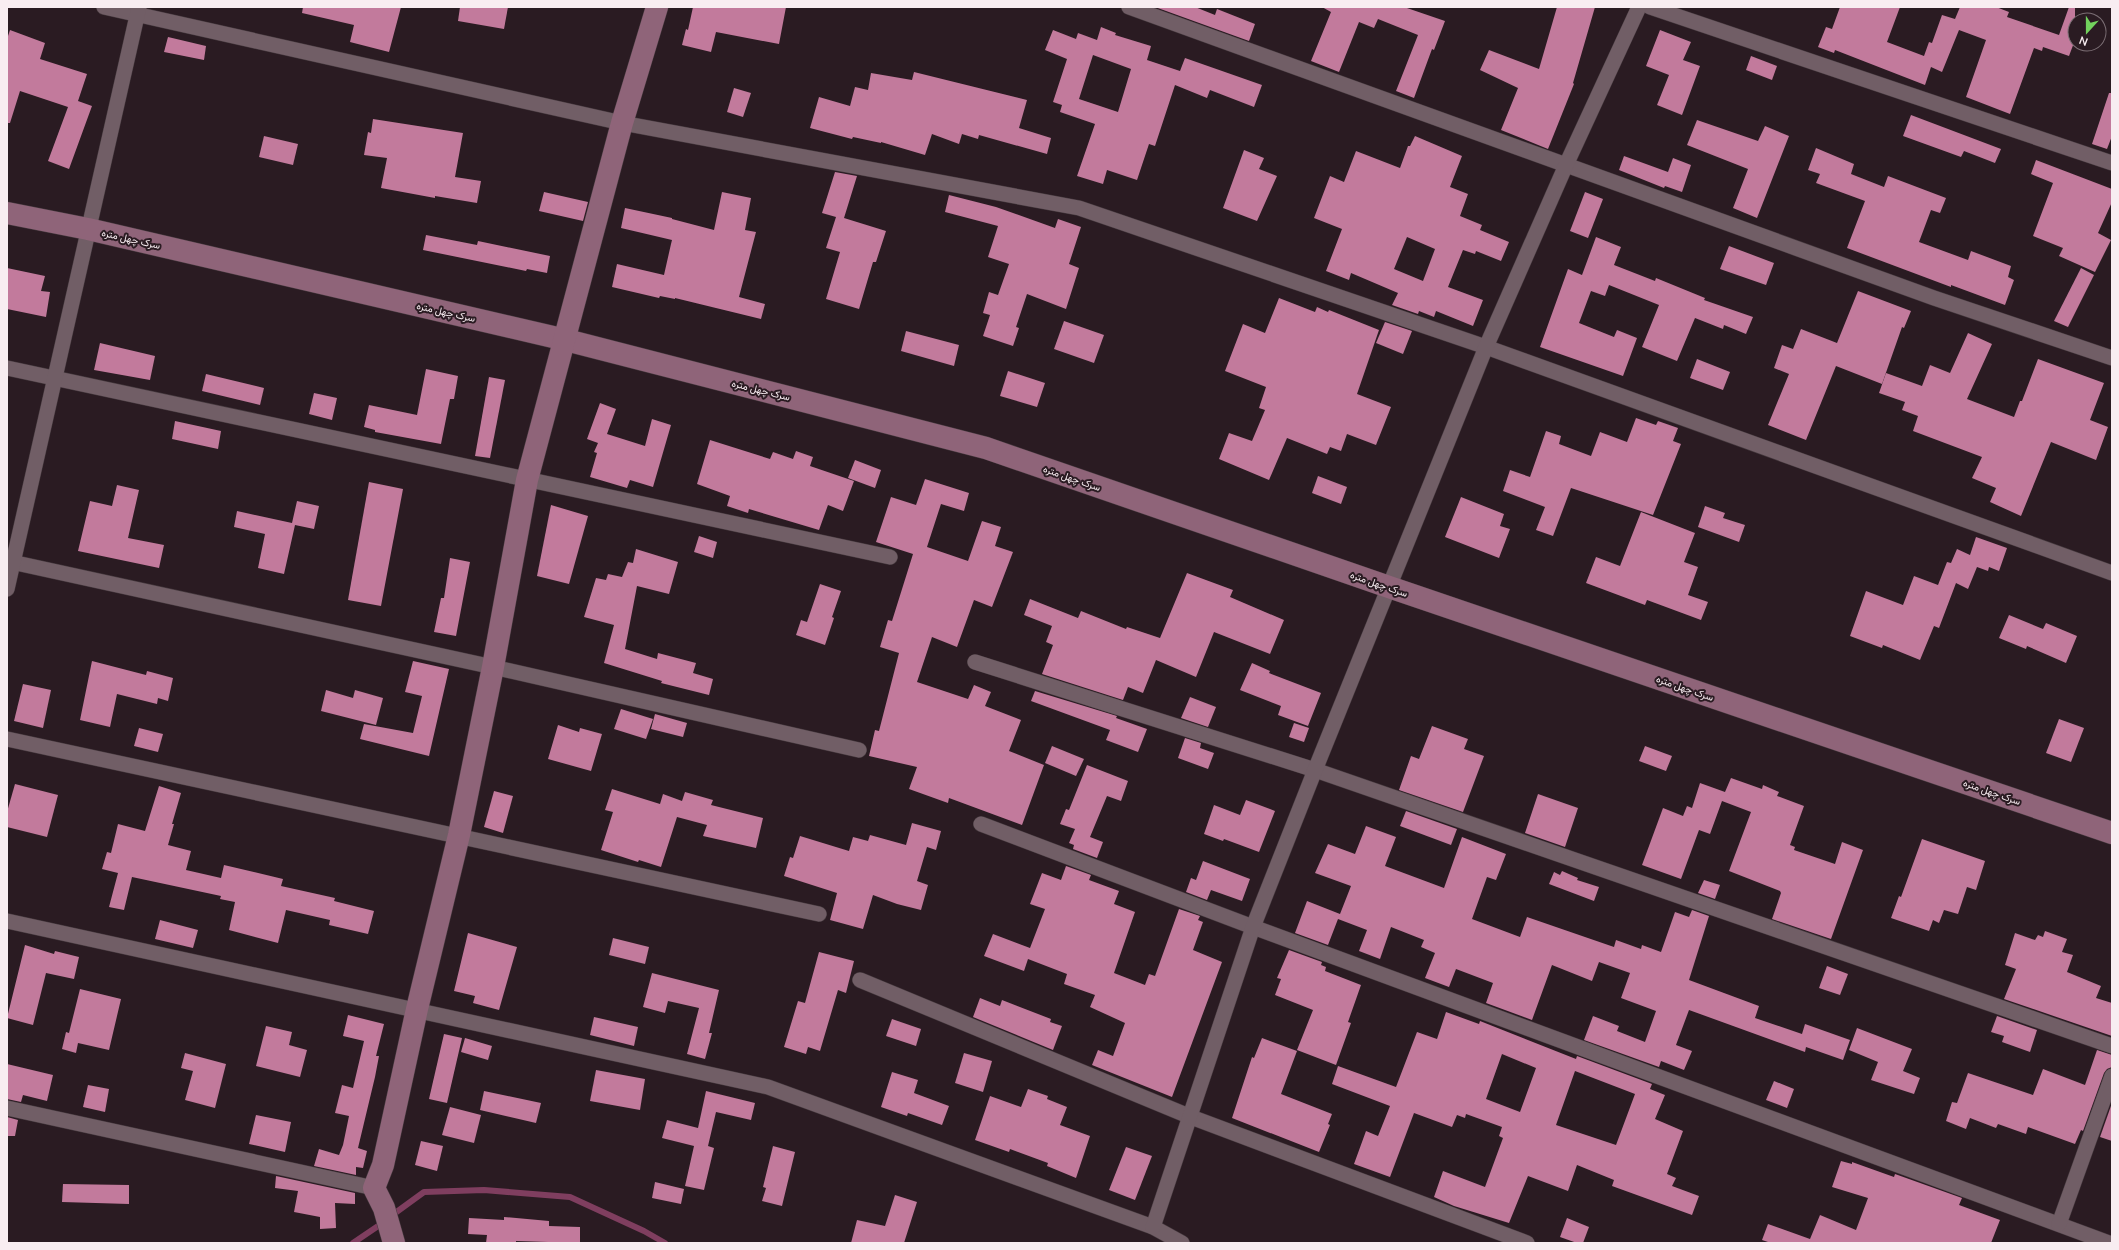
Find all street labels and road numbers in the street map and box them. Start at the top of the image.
street label: سرک چهل متره [100,226,162,253]
street label: سرک چهل متره [415,299,477,326]
street label: سرک چهل متره [730,376,792,405]
street label: سرک چهل متره [1041,462,1103,495]
street label: سرک چهل متره [1348,568,1410,601]
street label: سرک چهل متره [1654,672,1716,705]
street label: سرک چهل متره [1961,776,2023,809]

